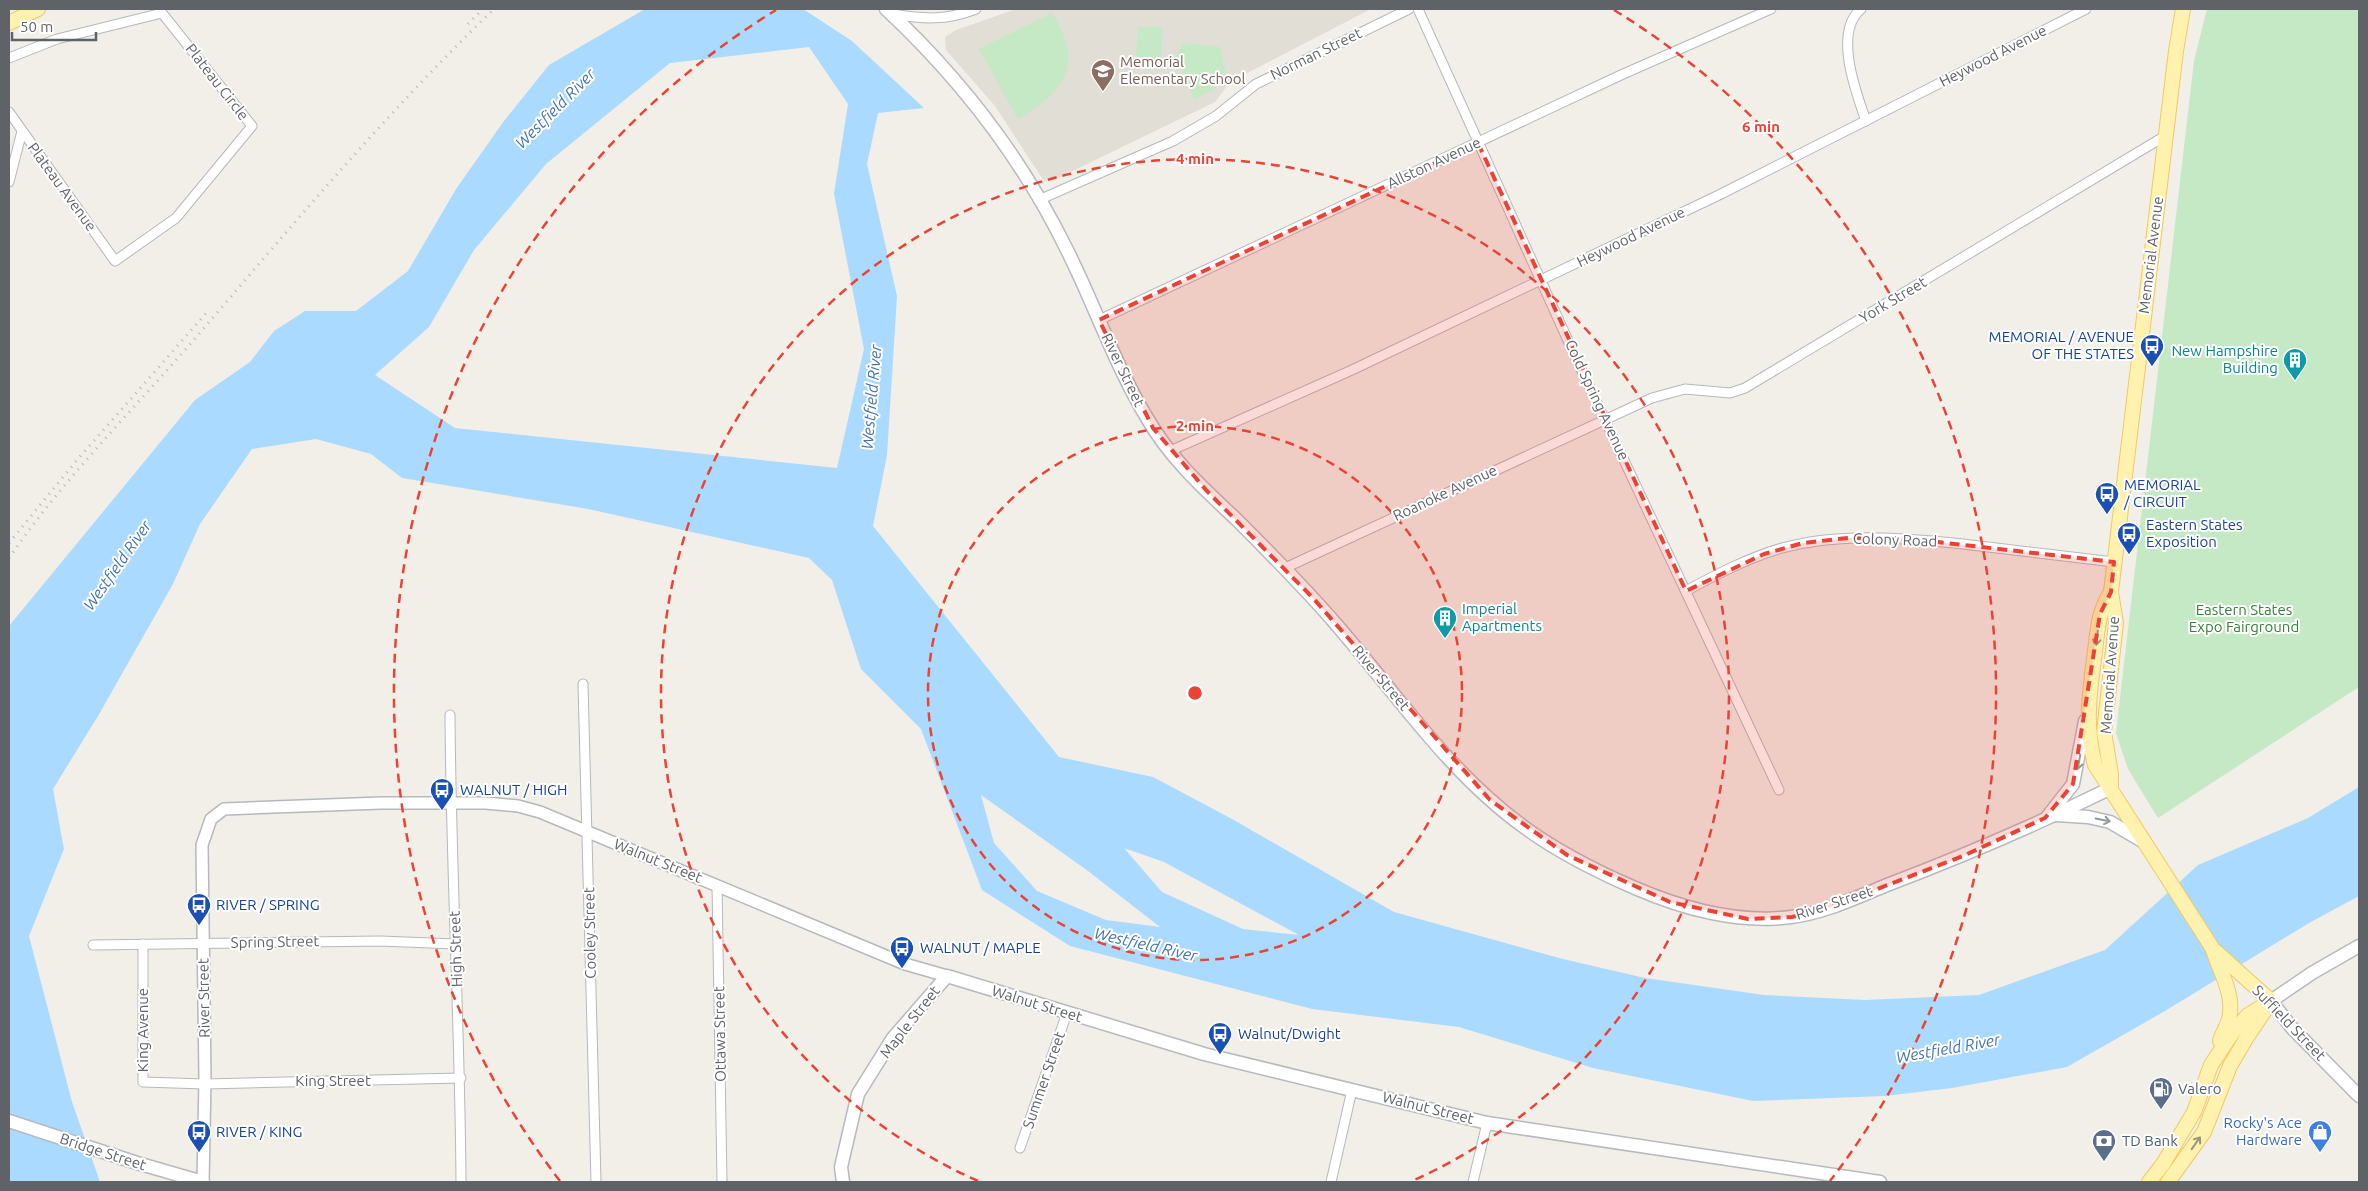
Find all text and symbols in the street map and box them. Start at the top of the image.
scale bar [12,10,96,42]
text: 50 m [20,18,53,35]
street label: Heywood Avenue [1936,21,2049,90]
street label: Norman Street [1267,24,1364,83]
street label: Plateau Circle [182,40,252,123]
place label: Memorial Elementary School [1120,53,1246,87]
school or university icon: Memorial Elementary School [1090,58,1116,92]
water label: Westfield River [511,64,600,152]
text: 6 min [1742,118,1780,135]
street label: Allston Avenue [1384,133,1483,192]
street label: Plateau Avenue [25,139,100,234]
text: 4 min [1176,150,1214,167]
street label: Memorial Avenue [2135,195,2166,315]
street label: Heywood Avenue [1574,203,1688,270]
street label: York Street [1856,273,1930,326]
place label: MEMORIAL / AVENUE OF THE STATES [1989,328,2134,362]
street label: River Street [1098,330,1149,409]
bus stop icon: MEMORIAL / AVENUE OF THE STATES [2139,333,2165,367]
street label: Cold Spring Avenue [1562,337,1633,463]
place label: New Hampshire Building [2171,342,2278,376]
water label: Westfield River [857,343,886,450]
building icon: New Hampshire Building [2282,347,2308,381]
text: 2 min [1176,417,1214,434]
street label: Roanoke Avenue [1390,461,1499,524]
place label: MEMORIAL / CIRCUIT [2123,476,2201,510]
bus stop icon: MEMORIAL / CIRCUIT [2094,481,2120,515]
water label: Westfield River [79,516,156,614]
place label: Eastern States Exposition [2146,516,2243,550]
bus stop icon: Eastern States Exposition [2116,521,2142,555]
street label: Colony Road [1853,530,1937,549]
place label: Imperial Apartments [1462,600,1542,634]
park label: Eastern States Expo Fairground [2189,601,2299,635]
building icon: Imperial Apartments [1432,605,1458,639]
street label: Memorial Avenue [2097,616,2122,734]
one-way arrow [2092,629,2102,645]
street label: River Street [1349,642,1414,714]
centre of rings [1186,684,1204,702]
one-way arrow [2073,754,2083,770]
bus stop icon: WALNUT / HIGH [429,777,455,811]
place label: WALNUT / HIGH [460,781,567,798]
one-way arrow [2094,816,2110,825]
street label: Walnut Street [612,835,705,886]
street label: River Street [1793,882,1874,923]
street label: Cooley Street [580,887,599,979]
bus stop icon: RIVER / SPRING [186,892,212,926]
place label: RIVER / SPRING [216,896,320,913]
street label: High Street [446,910,465,988]
water label: Westfield River [1093,923,1200,966]
street label: Spring Street [231,932,319,951]
bus stop icon: WALNUT / MAPLE [889,935,915,969]
place label: WALNUT / MAPLE [920,939,1041,956]
street label: River Street [194,958,213,1038]
street label: Maple Street [876,982,943,1061]
street label: Walnut Street [990,982,1084,1025]
street label: Suffield Street [2249,982,2330,1064]
street label: Ottawa Street [710,986,729,1082]
street label: King Avenue [134,988,151,1072]
bus stop icon: Walnut/Dwight [1207,1021,1233,1055]
place label: Walnut/Dwight [1238,1025,1341,1042]
street label: Summer Street [1019,1029,1068,1131]
water label: Westfield River [1895,1030,2002,1067]
street label: King Street [295,1072,371,1089]
fuel station icon: Valero [2148,1076,2174,1110]
place label: Valero [2178,1080,2222,1097]
street label: Walnut Street [1381,1088,1476,1127]
place label: Rocky's Ace Hardware [2224,1114,2302,1148]
bus stop icon: RIVER / KING [186,1119,212,1153]
shop icon: Rocky's Ace Hardware [2307,1119,2333,1153]
place label: RIVER / KING [216,1123,303,1140]
bank icon: TD Bank [2091,1128,2117,1162]
street label: Bridge Street [58,1130,149,1174]
place label: TD Bank [2122,1132,2178,1149]
one-way arrow [2192,1136,2202,1150]

